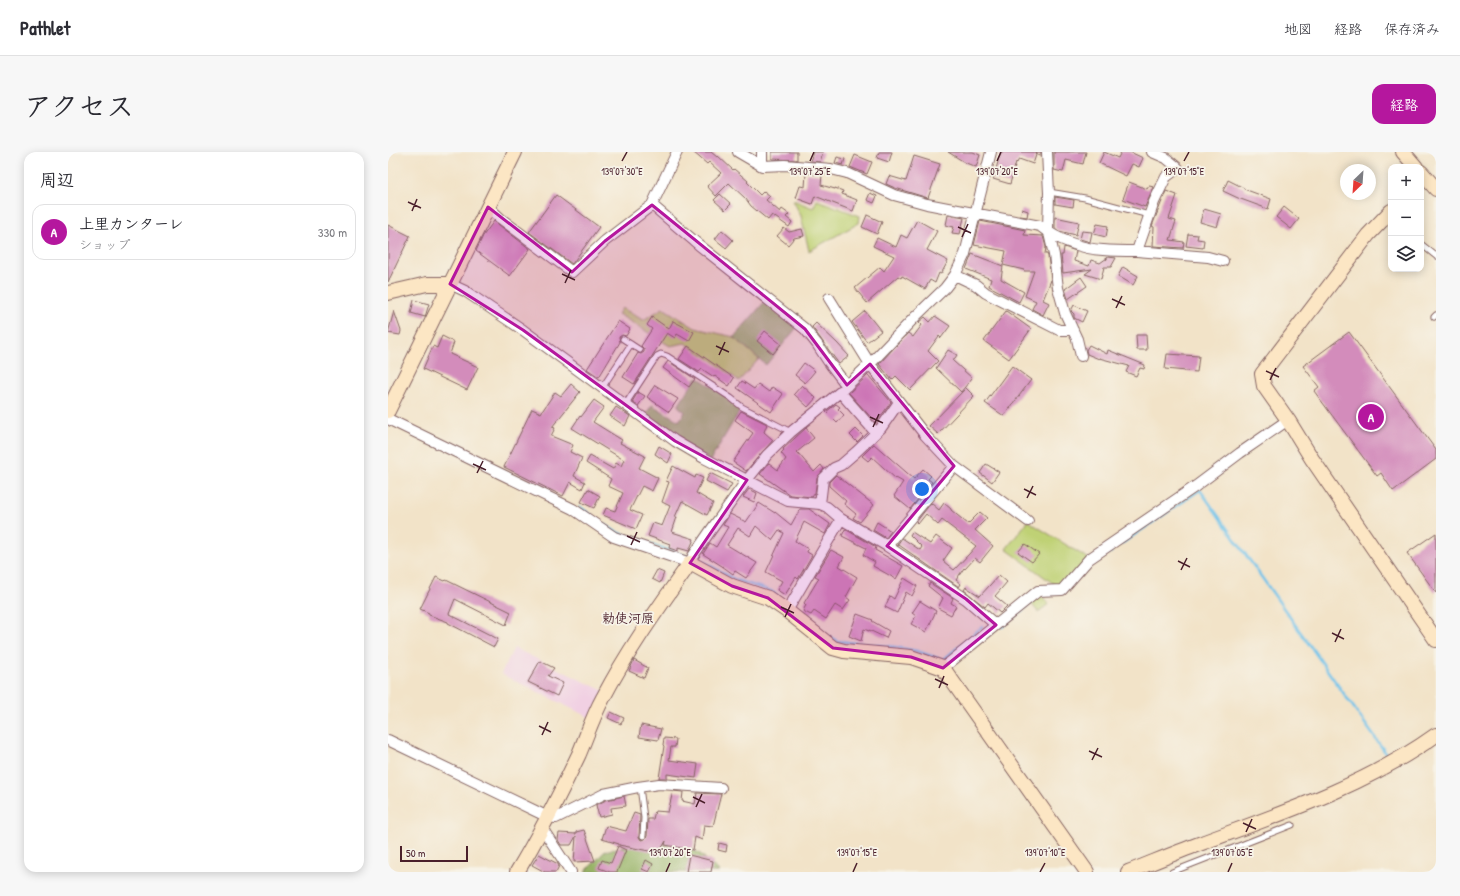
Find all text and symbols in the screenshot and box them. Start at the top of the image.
text: Pathlet [20,15,70,41]
text: 地図 [1284,19,1312,38]
text: 経路 [1334,19,1362,38]
text: 保存済み [1384,19,1440,38]
button: 経路 [1372,84,1436,124]
text: アクセス [24,87,134,125]
north arrow [1340,164,1376,200]
map controls [1388,164,1424,272]
button: + [1388,164,1424,200]
text: 139°07'30"E [601,165,643,178]
text: 139°07'25"E [789,165,831,178]
text: 139°07'20"E [976,165,1018,178]
text: 139°07'15"E [1164,165,1205,178]
text: 周辺 [40,168,74,191]
button: − [1388,200,1424,236]
text: 上里カンターレ [79,213,183,234]
text: A [51,223,57,241]
text: 330 m [318,223,347,241]
text: ショップ [79,235,130,253]
button: layers [1388,236,1424,272]
pin: A [1358,402,1384,432]
your location [912,479,932,499]
district label: 勅使河原 [602,609,654,627]
scale bar [400,844,468,863]
text: 50 m [406,846,426,860]
text: 139°07'20"E [649,846,691,859]
text: 139°07'15"E [837,846,878,859]
text: 139°07'10"E [1025,846,1066,859]
text: 139°07'05"E [1211,846,1253,859]

